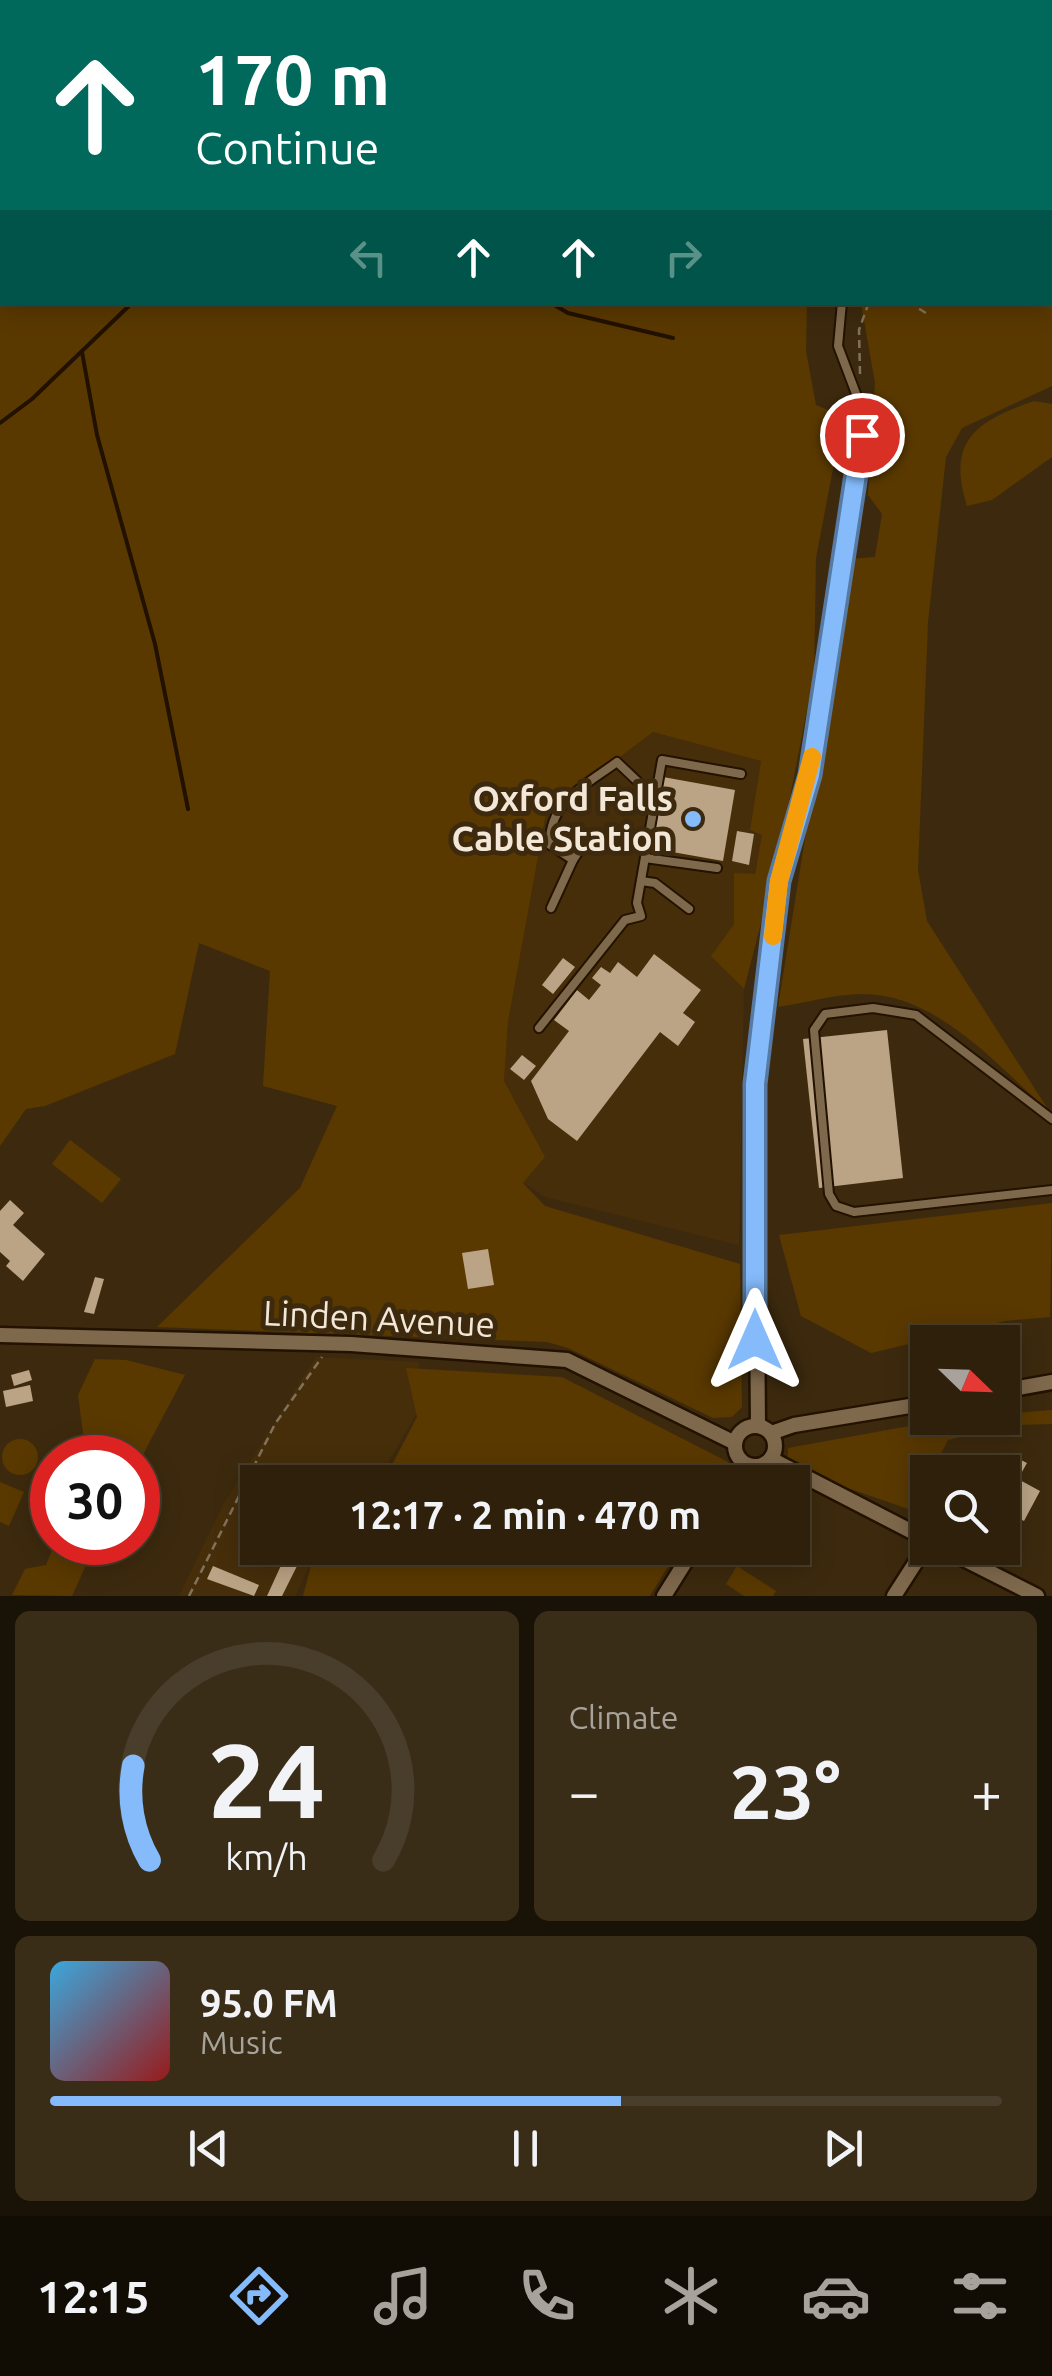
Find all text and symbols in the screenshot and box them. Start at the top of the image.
icon: ahead [30,40,160,170]
text: 170 m [195,40,390,118]
text: Continue [195,122,379,173]
icon: left [341,230,396,285]
icon: ahead [446,230,501,285]
icon: ahead [551,230,606,285]
icon: right [656,230,711,285]
pin [820,393,905,478]
icon: arrive [835,408,890,463]
place label: Oxford Falls Cable Station [452,778,673,858]
marker: Oxford Falls Cable Station [682,808,704,830]
position arrow [703,1288,807,1392]
street label: Linden Avenue [262,1292,496,1344]
north arrow [910,1325,1020,1435]
map controls [910,1325,1020,1565]
speed limit sign: 30 [30,1435,160,1565]
button: search [910,1455,1020,1565]
text: 12:17 · 2 min · 470 m [349,1494,701,1536]
text: Climate [569,1699,679,1735]
text: 24 [208,1721,325,1838]
text: 23° [730,1749,841,1833]
text: − [569,1761,600,1822]
text: + [971,1761,1002,1822]
text: km/h [225,1837,308,1877]
text: 95.0 FM [200,1982,338,2024]
text: Music [200,2024,283,2060]
icon: previous [181,2121,236,2176]
icon: pause [498,2121,553,2176]
icon: next [816,2121,871,2176]
icon: directions [224,2261,294,2331]
icon: music [368,2261,438,2331]
icon: phone [512,2261,582,2331]
icon: climate [656,2261,726,2331]
icon: car [801,2261,871,2331]
icon: filters [945,2261,1015,2331]
text: 12:15 [37,2271,150,2322]

